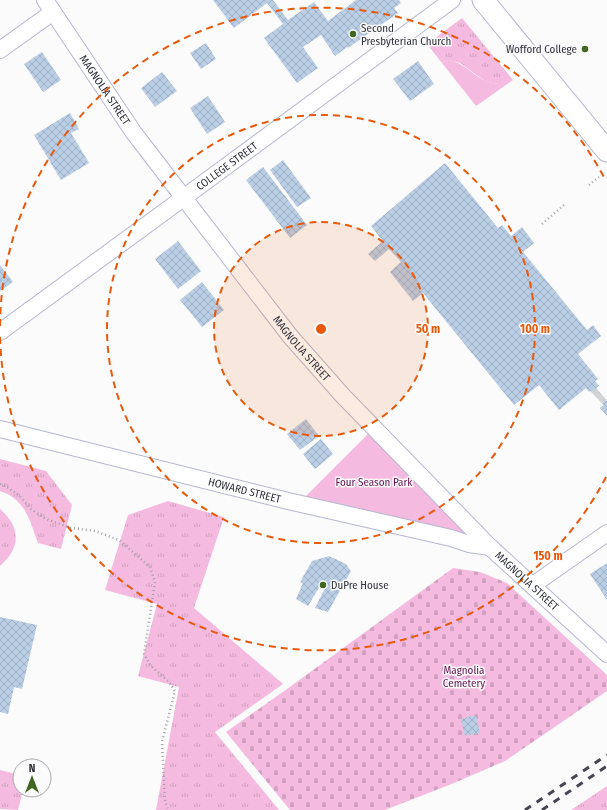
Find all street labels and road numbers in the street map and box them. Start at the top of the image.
street label: MAGNOLIA STREET [77,53,133,128]
street label: COLLEGE STREET [194,139,261,193]
street label: MAGNOLIA STREET [270,314,333,385]
street label: HOWARD STREET [207,475,283,506]
street label: MAGNOLIA STREET [492,549,562,614]

